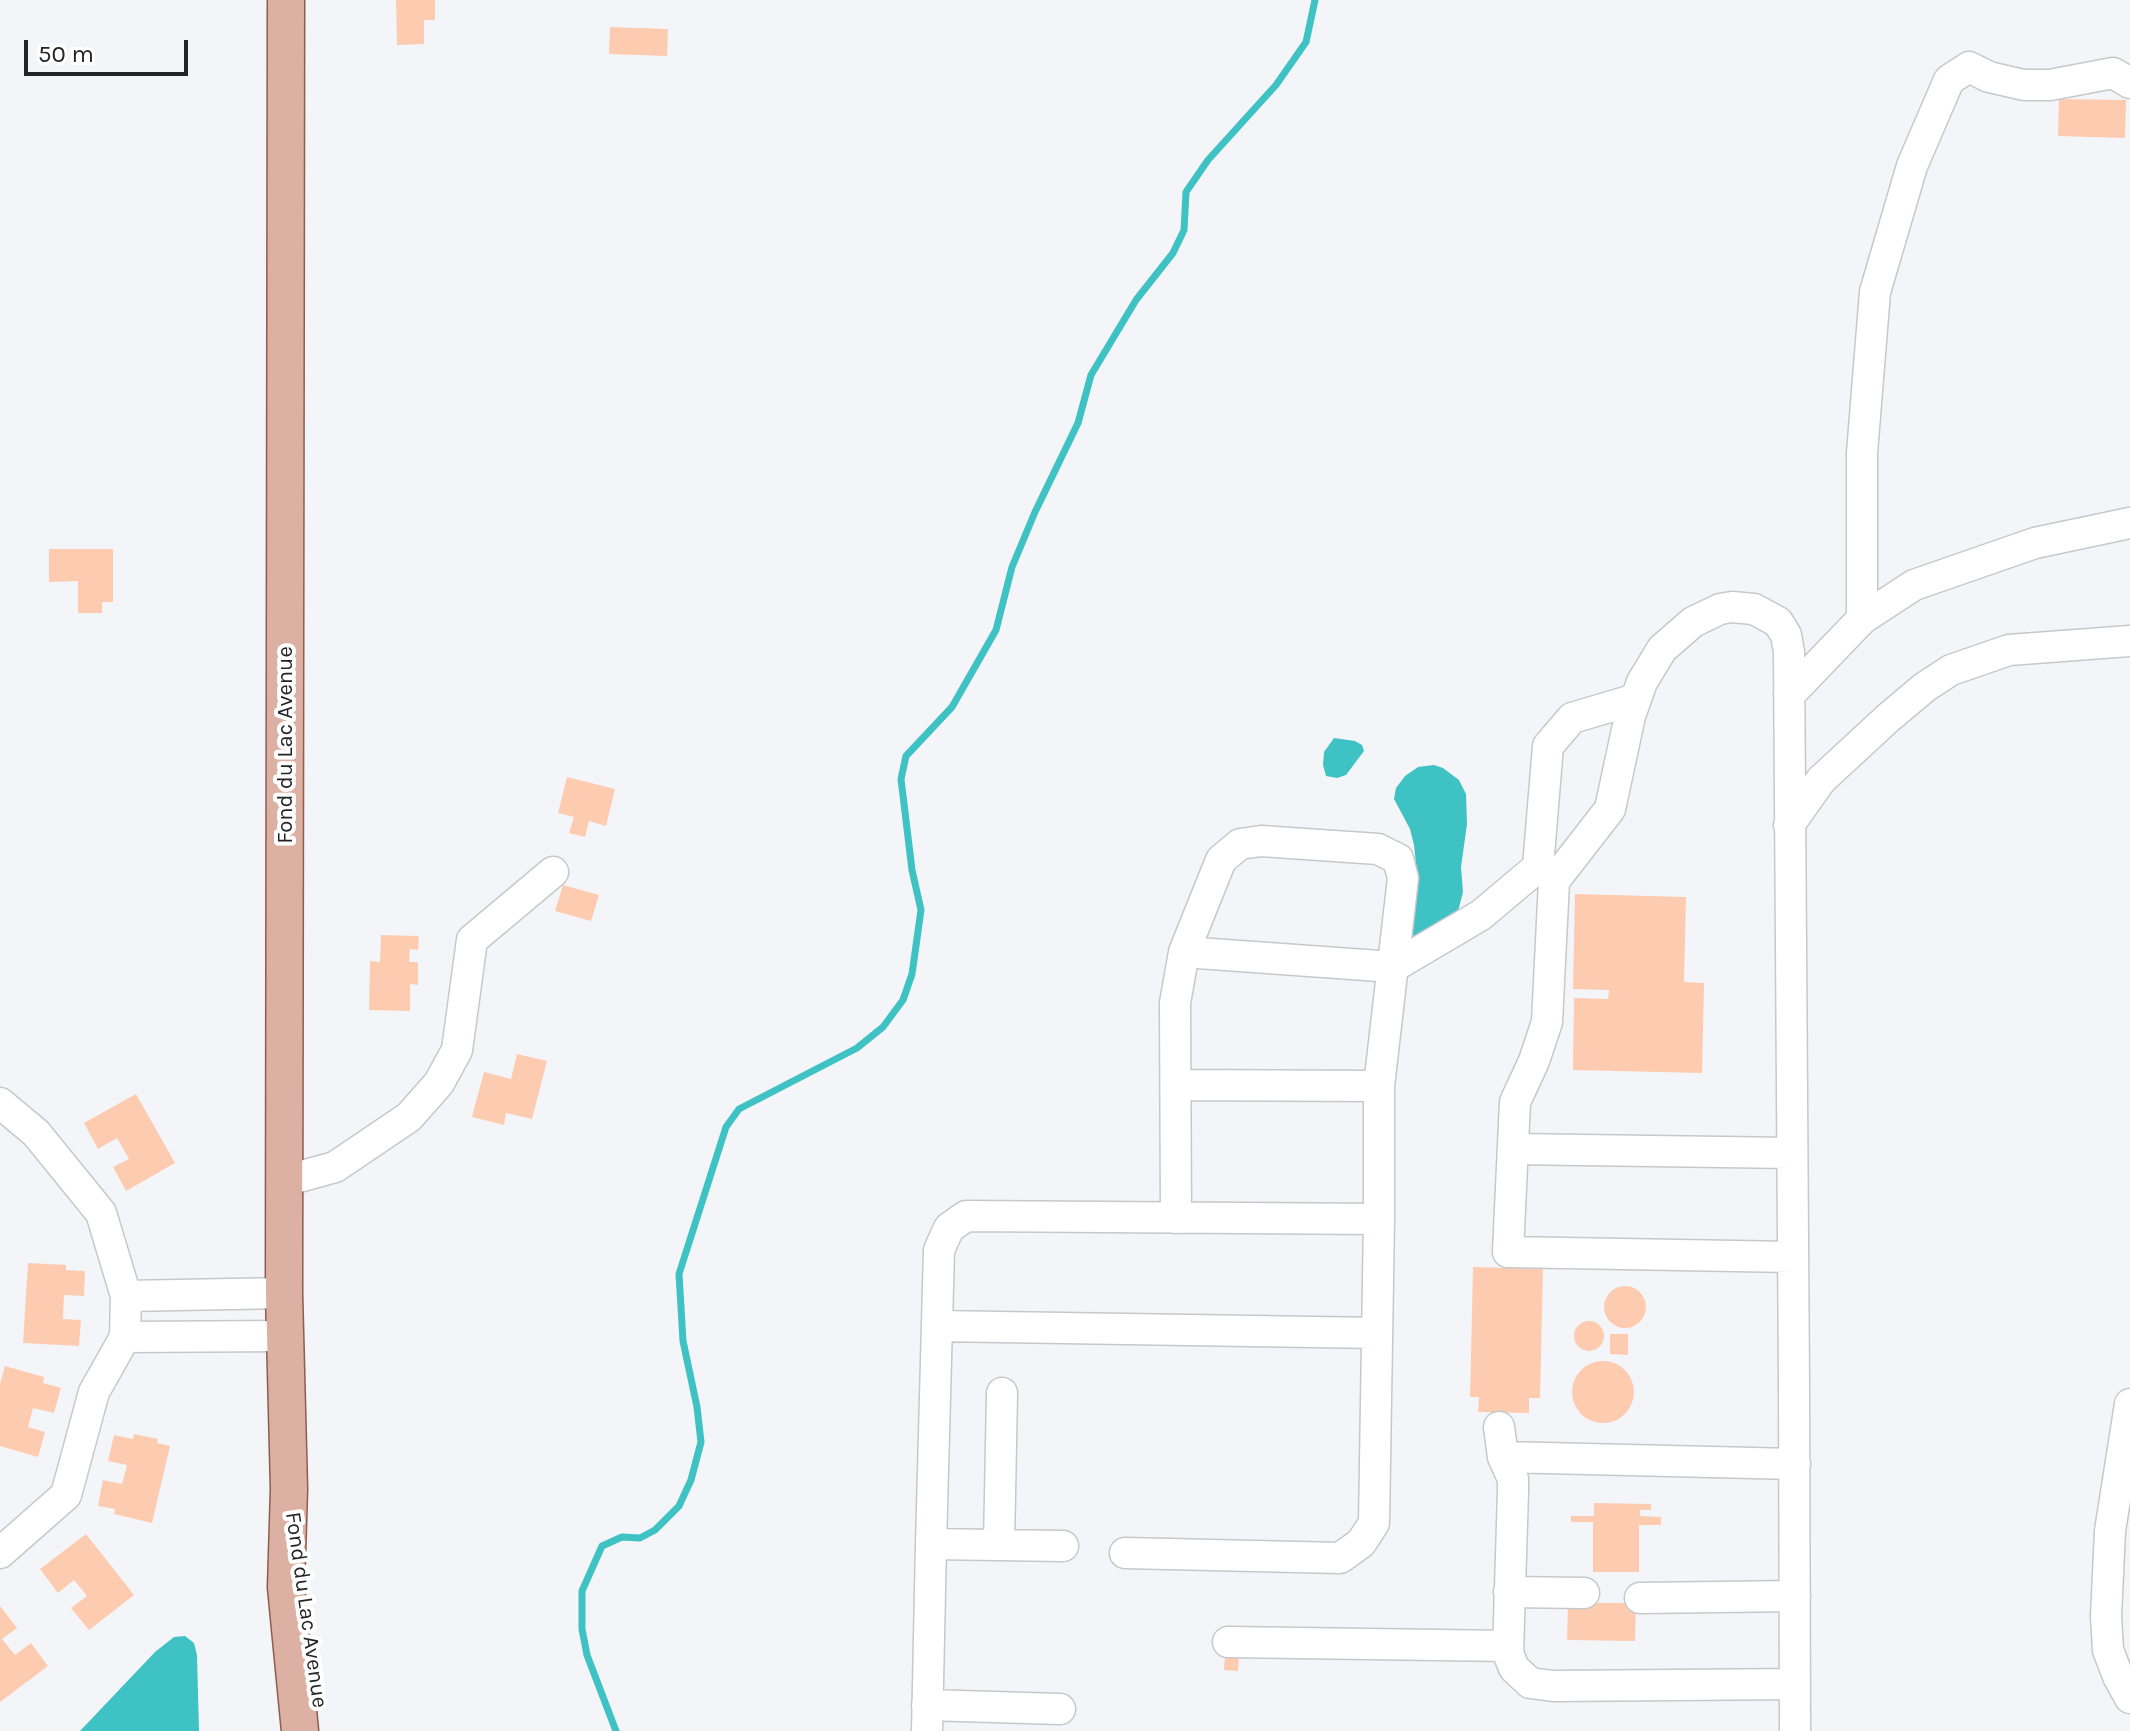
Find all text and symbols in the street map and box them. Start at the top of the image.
scale bar [28,24,192,74]
text: 50 m [38,40,94,68]
street label: Fond du Lac Avenue [273,646,299,844]
street label: Fond du Lac Avenue [279,1510,333,1710]

